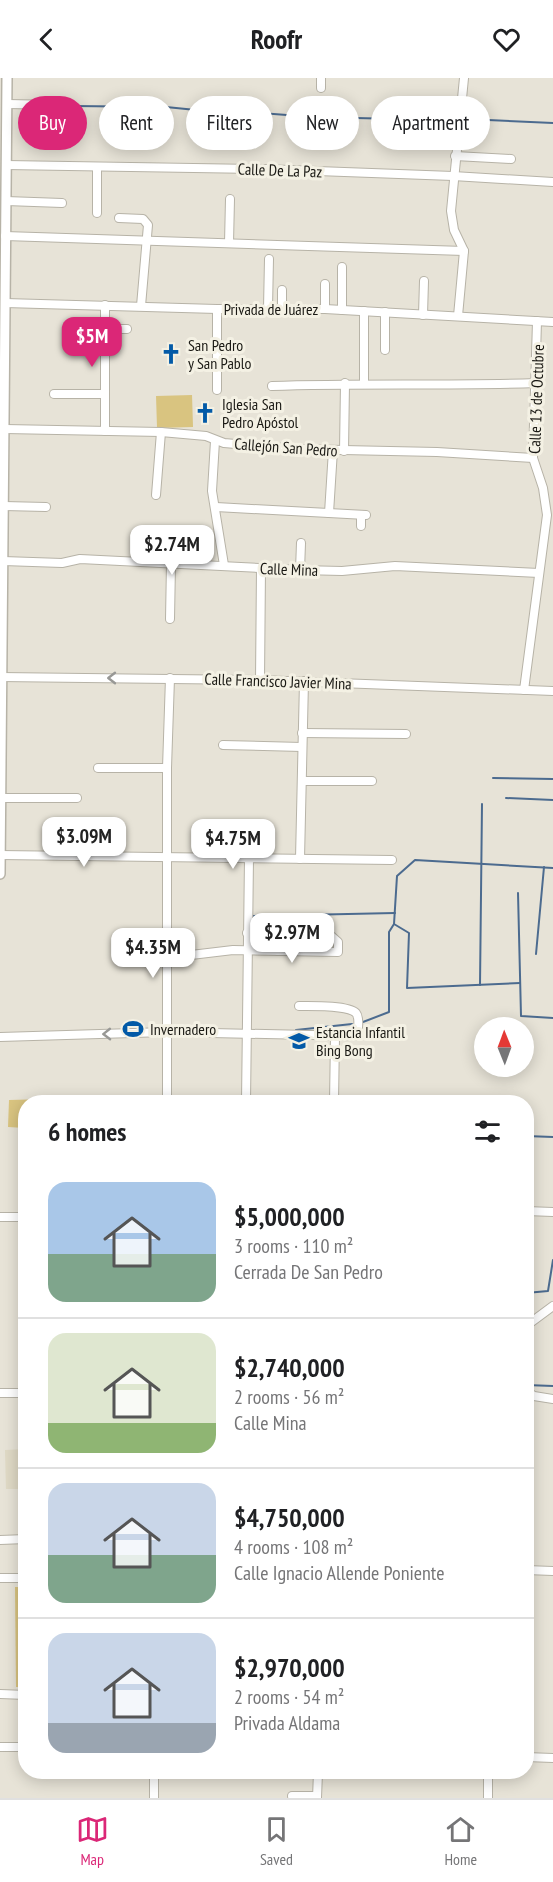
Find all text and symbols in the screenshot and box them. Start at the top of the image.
text: Roofr [251,22,302,56]
icon: back [30,23,63,56]
icon: heart [490,23,523,56]
chip: Buy [18,96,87,150]
chip: Rent [99,96,174,150]
chip: Filters [186,96,273,150]
chip: New [285,96,359,150]
chip: Apartment [371,96,490,150]
street label: Calle De La Paz [237,159,323,181]
street label: Privada de Juárez [224,299,319,319]
pin: $5M [63,317,121,368]
text: $5M [76,323,108,349]
place label: San Pedro y San Pablo [188,335,251,373]
church icon: San Pedro y San Pablo [159,342,183,366]
street label: Calle 13 de Octubre [524,344,548,454]
place label: Iglesia San Pedro Apóstol [222,394,299,432]
church icon: Iglesia San Pedro Apóstol [193,401,217,425]
street label: Callejón San Pedro [234,433,338,461]
pin: $2.74M [123,525,221,576]
text: $2.74M [144,531,200,557]
street label: Calle Mina [260,558,318,580]
street label: Calle Francisco Javier Mina [204,668,352,694]
one-way arrow [107,672,116,684]
pin: $3.09M [35,817,133,868]
pin: $4.75M [184,819,282,870]
text: $3.09M [56,823,112,849]
text: $4.75M [205,825,261,851]
pin: $2.97M [243,913,341,964]
text: $2.97M [264,919,320,945]
pin: $4.35M [104,928,202,979]
text: $4.35M [125,934,181,960]
sports icon: Invernadero [121,1017,145,1041]
north arrow [474,1017,534,1077]
map controls [474,1017,534,1077]
place label: Invernadero [150,1019,216,1039]
place label: Estancia Infantil Bing Bong [316,1022,405,1060]
one-way arrow [103,1028,112,1040]
school or university icon: Estancia Infantil Bing Bong [287,1029,311,1053]
text: 6 homes [48,1115,126,1148]
icon: filters [471,1115,504,1148]
text: $5,000,000 [234,1200,345,1233]
icon: home [96,1206,168,1278]
text: 3 rooms · 110 m² [234,1233,353,1259]
text: Cerrada De San Pedro [234,1259,383,1285]
text: $2,740,000 [234,1351,345,1384]
icon: home [96,1357,168,1429]
text: 2 rooms · 56 m² [234,1384,344,1410]
text: Calle Mina [234,1410,307,1436]
text: $4,750,000 [234,1501,345,1534]
icon: home [96,1507,168,1579]
text: 4 rooms · 108 m² [234,1534,353,1560]
text: Calle Ignacio Allende Poniente [234,1560,444,1586]
text: $2,970,000 [234,1651,345,1684]
icon: home [96,1657,168,1729]
text: 2 rooms · 54 m² [234,1684,344,1710]
text: Privada Aldama [234,1710,340,1736]
tab: Map [76,1813,109,1869]
tab: Saved [260,1813,293,1869]
tab: Home [444,1813,477,1869]

